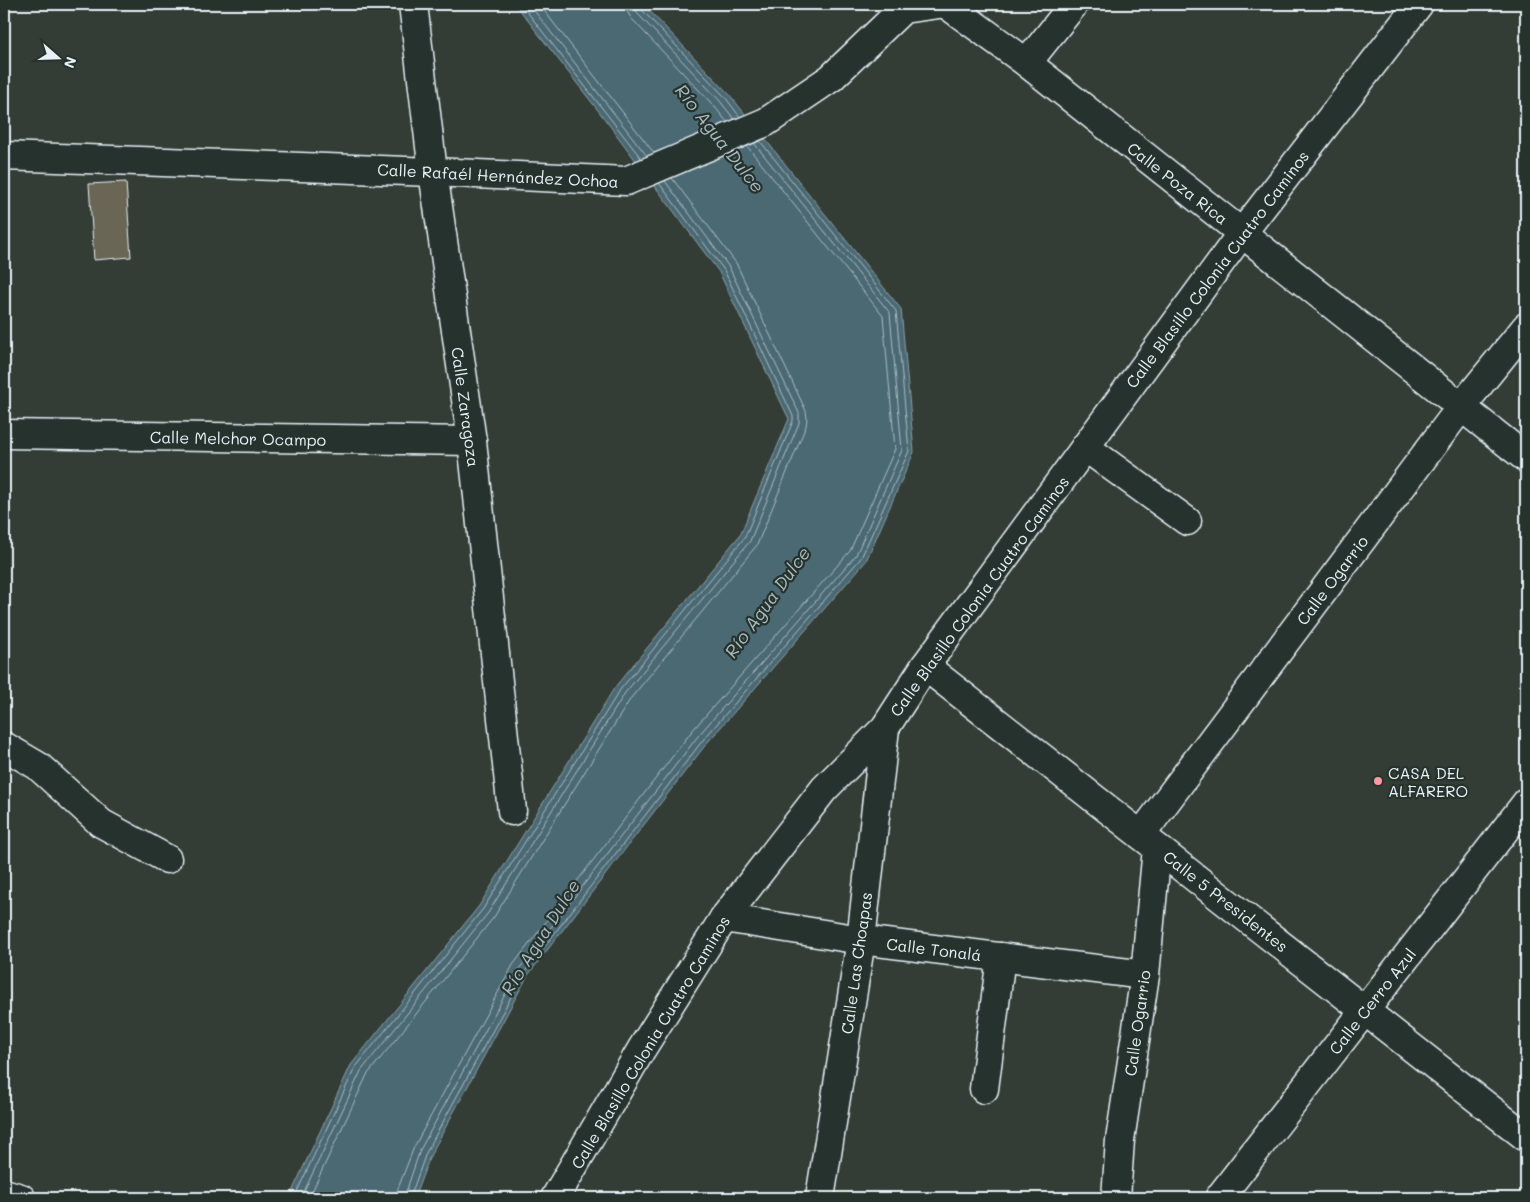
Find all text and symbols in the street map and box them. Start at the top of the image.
north arrow [32,32,82,82]
text: N [60,54,81,71]
water label: Río Agua Dulce [670,79,770,197]
street label: Calle Poza Rica [1123,137,1233,229]
street label: Calle Blasillo Colonia Cuatro Caminos [1121,146,1313,392]
street label: Calle Rafaél Hernández Ochoa [377,158,619,192]
street label: Calle Zaragoza [447,346,485,468]
street label: Calle Melchor Ocampo [150,426,326,450]
street label: Calle Blasillo Colonia Cuatro Caminos [885,472,1073,720]
street label: Calle Ogarrio [1291,531,1373,629]
water label: Río Agua Dulce [719,542,815,662]
place label: CASA DEL ALFARERO [1388,762,1468,801]
marker: CASA DEL ALFARERO [1372,775,1384,787]
street label: Calle 5 Presidentes [1159,846,1293,956]
water label: Río Agua Dulce [495,875,585,999]
street label: Calle Las Choapas [836,891,876,1035]
street label: Calle Blasillo Colonia Cuatro Caminos [566,911,734,1173]
street label: Calle Tonalá [885,933,983,965]
street label: Calle Cerro Azul [1324,944,1420,1058]
street label: Calle Ogarrio [1119,969,1155,1077]

